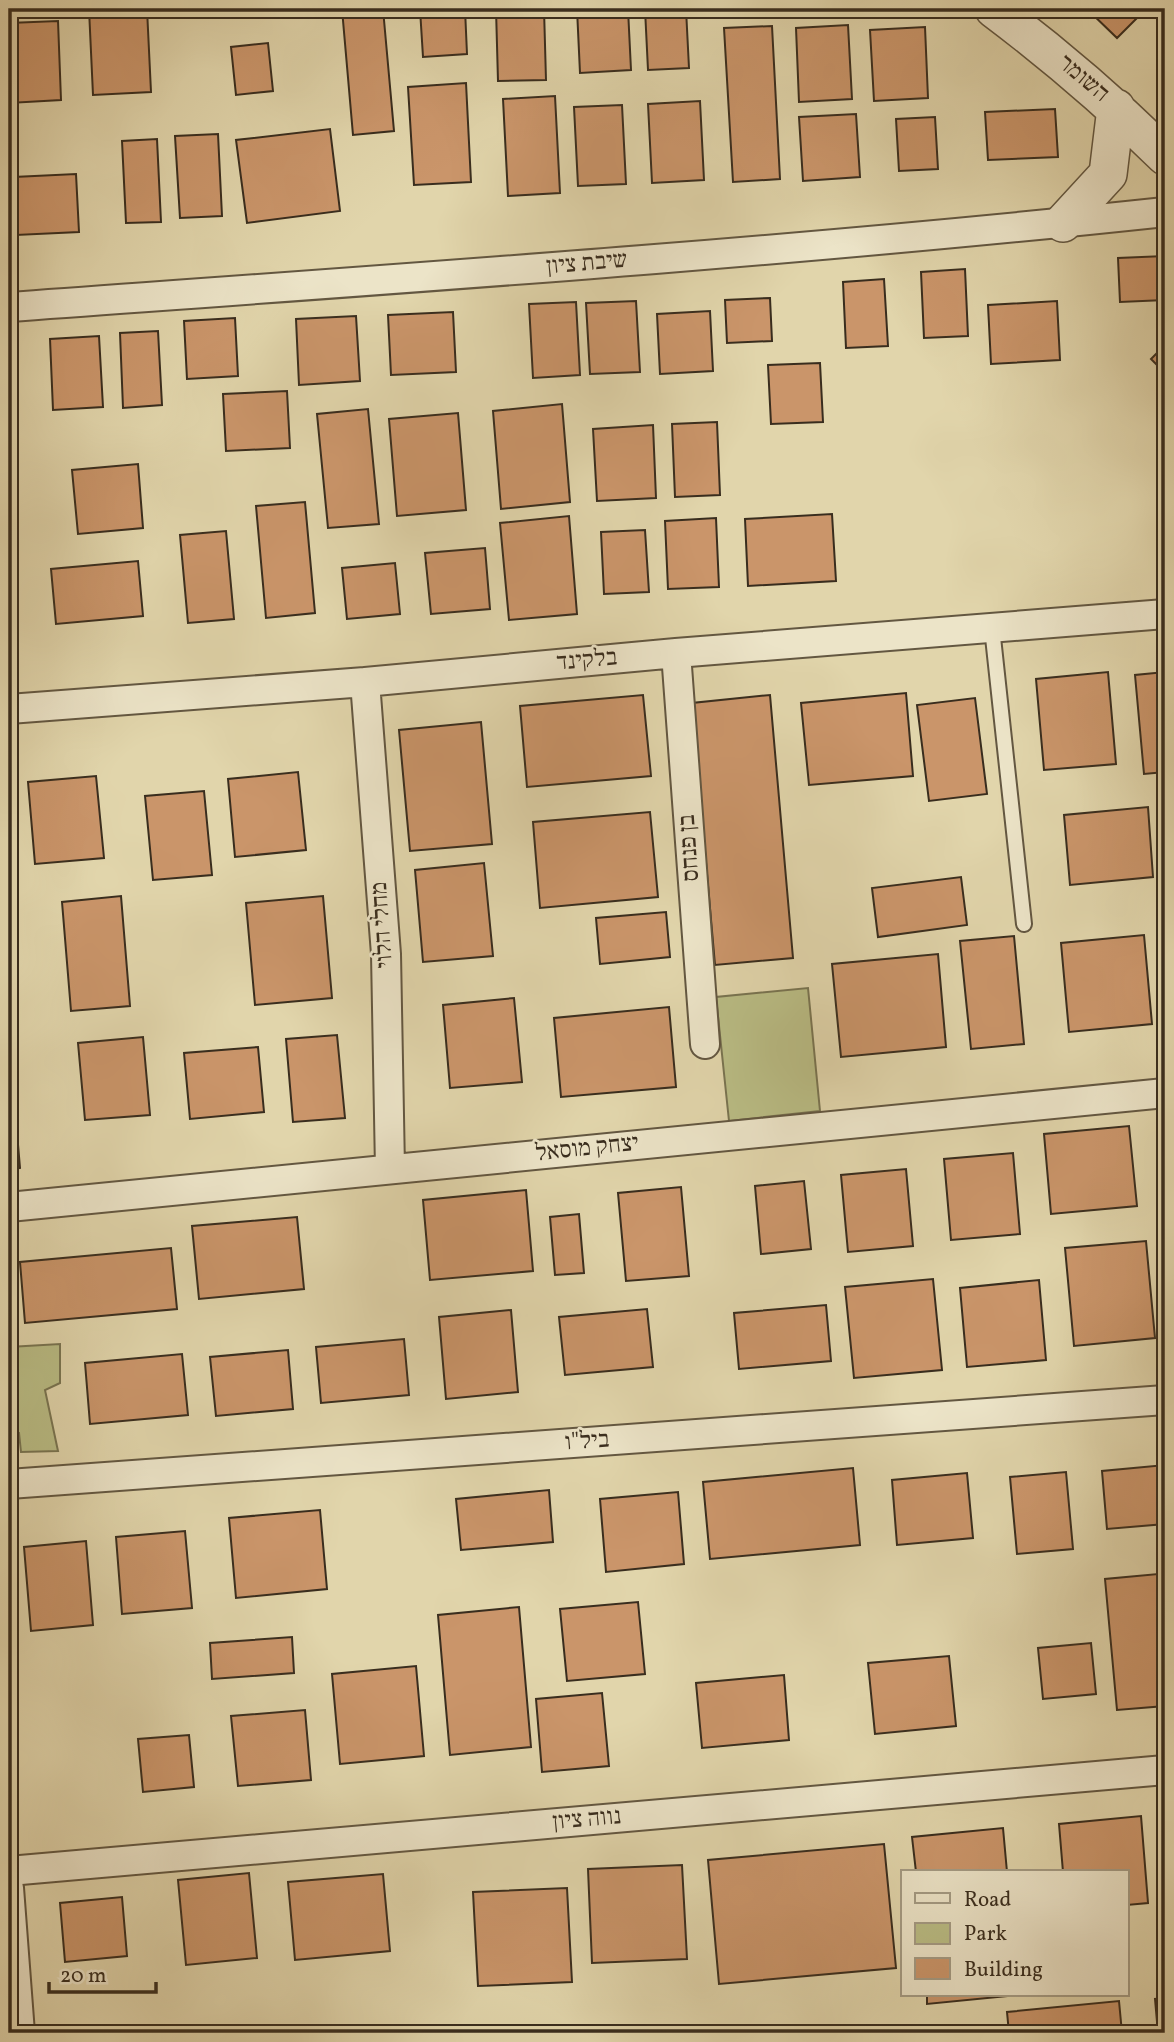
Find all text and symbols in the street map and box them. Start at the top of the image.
street label: השומר [1050,47,1116,111]
street label: שיבת ציון [545,244,629,284]
street label: בלקינד [555,641,619,681]
street label: בן פנחס [671,813,709,883]
street label: מחלי הלוי [363,881,403,969]
street label: יצחק מוסאל [534,1127,640,1171]
street label: ביל"ו [564,1423,610,1461]
street label: נווה ציון [551,1800,623,1840]
legend [901,1870,1128,1996]
text: Road [964,1886,1011,1915]
text: Park [964,1920,1007,1949]
scale bar [49,1951,156,1995]
text: Building [964,1956,1043,1985]
text: 20 m [60,1962,106,1991]

